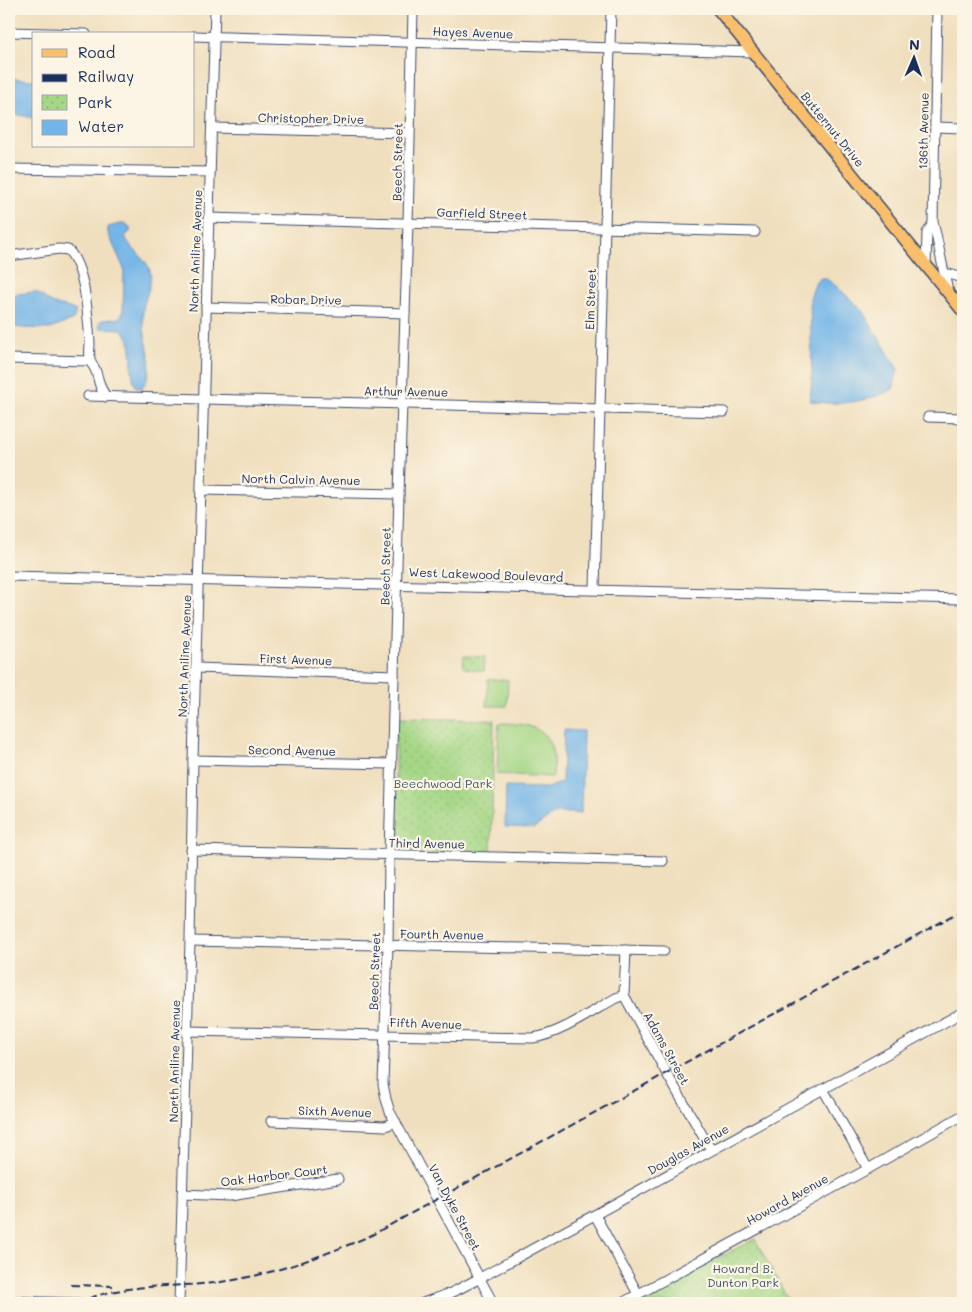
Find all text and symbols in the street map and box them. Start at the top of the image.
street label: Hayes Avenue [432,23,514,41]
legend [32,32,195,148]
north arrow [890,32,940,82]
text: N [909,35,920,54]
text: Road [78,42,115,62]
text: Railway [78,66,134,86]
street label: Butternut Drive [798,88,868,170]
text: Park [78,92,112,112]
street label: 136th Avenue [914,92,932,170]
street label: Christopher Drive [258,109,364,127]
text: Water [78,116,124,136]
street label: Beech Street [388,123,406,201]
street label: North Aniline Avenue [185,189,205,313]
street label: Garfield Street [436,203,528,223]
street label: Elm Street [581,268,599,330]
street label: Robar Drive [270,290,342,308]
street label: Arthur Avenue [364,382,448,400]
street label: North Calvin Avenue [241,470,361,488]
street label: Beech Street [376,527,394,605]
street label: West Lakewood Boulevard [409,563,564,585]
street label: North Aniline Avenue [174,594,194,718]
street label: First Avenue [259,650,333,668]
street label: Second Avenue [248,741,336,759]
park label: Beechwood Park [394,775,492,791]
street label: Third Avenue [389,834,465,852]
street label: Fourth Avenue [400,925,484,943]
street label: Beech Street [365,932,383,1010]
street label: North Aniline Avenue [165,1000,183,1122]
street label: Adams Street [640,1009,694,1087]
street label: Fifth Avenue [390,1014,462,1032]
street label: Sixth Avenue [298,1102,372,1120]
street label: Douglas Avenue [645,1120,731,1178]
street label: Oak Harbor Court [220,1161,328,1189]
street label: Van Dyke Street [425,1161,485,1253]
street label: Howard Avenue [743,1170,831,1228]
park label: Howard B. Dunton Park [707,1260,779,1290]

